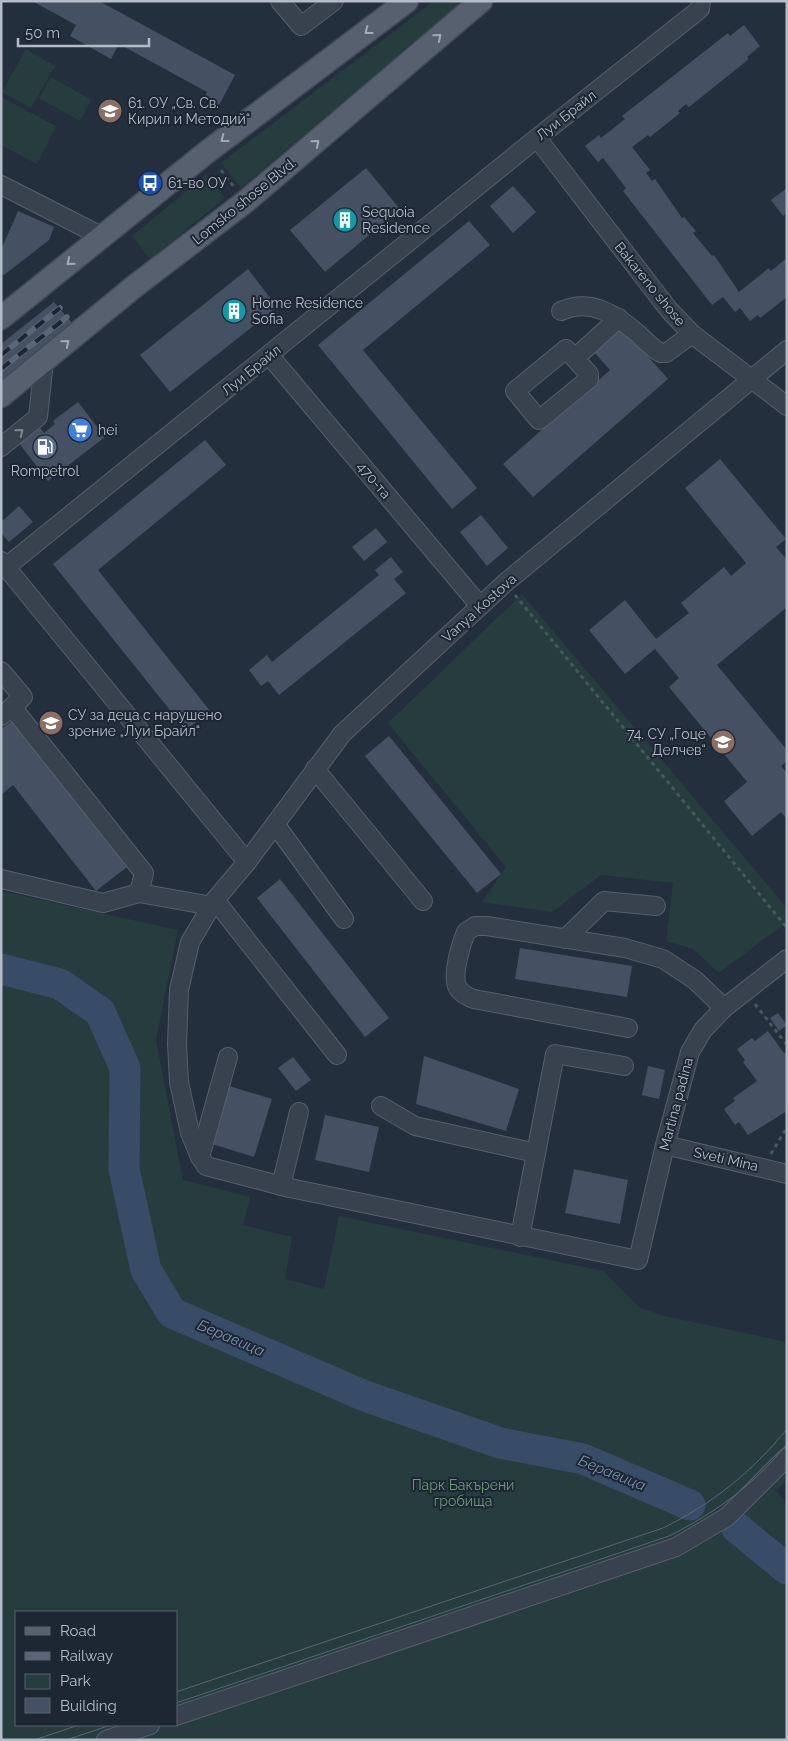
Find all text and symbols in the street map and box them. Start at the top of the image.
scale bar [18,15,149,47]
text: 50 m [25,24,60,42]
one-way arrow [365,25,374,33]
one-way arrow [433,33,442,42]
street label: Луи Брайл [533,87,599,143]
place label: 61. ОУ „Св. Св. Кирил и Методий“ [128,95,250,127]
school or university icon: 61. ОУ „Св. Св. Кирил и Методий“ [97,98,123,124]
one-way arrow [220,133,230,142]
one-way arrow [310,141,319,149]
street label: Lomsko shose Blvd. [189,154,299,248]
bus stop icon: 61-во ОУ [137,170,163,196]
place label: 61-во ОУ [168,175,227,191]
place label: Sequoia Residence [362,204,430,236]
building icon: Sequoia Residence [332,207,358,233]
street label: Bakareno shose [611,239,689,329]
one-way arrow [66,256,75,265]
place label: Home Residence Sofia [252,295,363,327]
building icon: Home Residence Sofia [221,298,247,324]
one-way arrow [60,340,69,349]
street label: Луи Брайл [218,341,284,399]
supermarket icon: hei [67,417,93,443]
place label: hei [98,422,117,438]
one-way arrow [14,429,23,437]
fuel station icon: Rompetrol [32,434,58,460]
street label: 470-та [354,458,394,502]
place label: Rompetrol [11,463,79,479]
street label: Vanya Kostova [439,571,519,645]
place label: СУ за деца с нарушено зрение „Луи Брайл“ [68,707,222,739]
school or university icon: СУ за деца с нарушено зрение „Луи Брайл“ [38,710,64,736]
place label: 74. СУ „Гоце Делчев“ [627,726,706,758]
school or university icon: 74. СУ „Гоце Делчев“ [710,729,736,755]
street label: Martina padina [656,1056,696,1152]
street label: Sveti Mina [692,1144,760,1174]
water label: Беравица [195,1316,267,1360]
water label: Беравица [576,1451,648,1495]
park label: Парк Бакърени гробища [412,1477,514,1509]
legend [15,1611,178,1726]
text: Road [60,1622,96,1640]
text: Railway [60,1647,113,1665]
text: Park [60,1672,91,1690]
text: Building [60,1697,117,1715]

